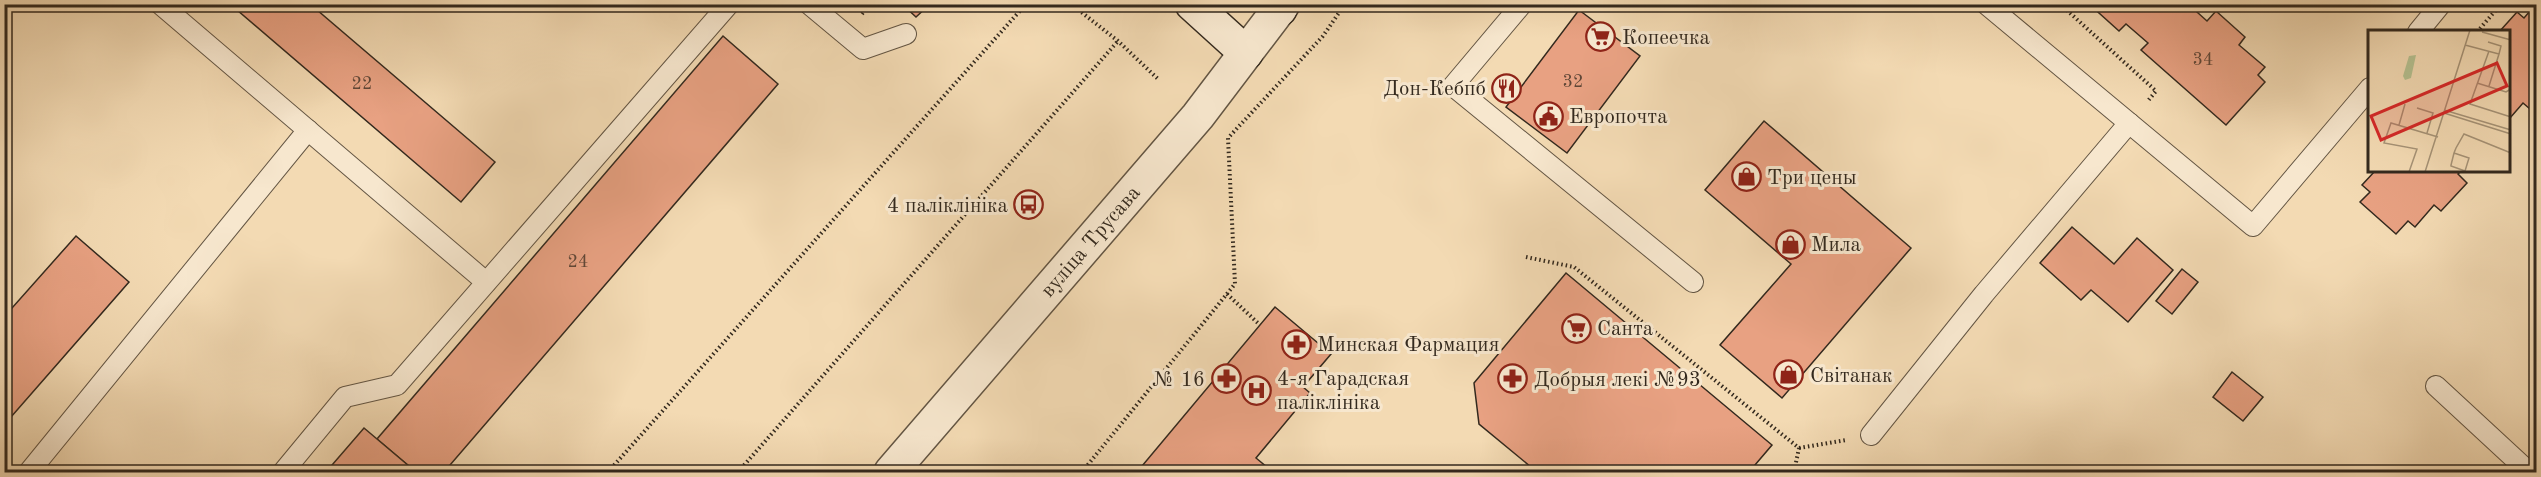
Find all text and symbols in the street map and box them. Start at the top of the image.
supermarket icon: Копеечка [1585,21,1617,53]
place label: Копеечка [1622,28,1710,49]
inset map [2368,30,2511,172]
house number: 34 [2193,51,2213,69]
restaurant icon: Дон-Кебпб [1491,72,1523,104]
house number: 32 [1563,73,1583,91]
house number: 22 [352,75,372,93]
place label: Дон-Кебпб [1383,79,1486,100]
public building icon: Европочта [1532,100,1564,132]
place label: Европочта [1569,107,1668,128]
shop icon: Три цены [1730,161,1762,193]
place label: Три цены [1767,168,1857,189]
street label: вуліца Трусава [1037,182,1145,302]
bus stop icon: 4 паліклініка [1013,189,1045,221]
place label: 4 паліклініка [887,196,1008,217]
shop icon: Мила [1774,228,1806,260]
place label: Мила [1811,235,1861,256]
house number: 24 [568,253,588,271]
supermarket icon: Санта [1560,312,1592,344]
place label: Санта [1597,319,1653,340]
pharmacy icon: Минская Фармация [1280,328,1312,360]
place label: Минская Фармация [1317,335,1499,356]
shop icon: Світанак [1773,359,1805,391]
pharmacy icon: № 16 [1210,363,1242,395]
pharmacy icon: Добрыя лекі №93 [1497,363,1529,395]
place label: Світанак [1810,366,1893,387]
place label: 4-я Гарадская паліклініка [1277,369,1409,414]
place label: № 16 [1152,370,1205,391]
place label: Добрыя лекі №93 [1534,370,1701,391]
hospital icon: 4-я Гарадская паліклініка [1240,374,1272,406]

